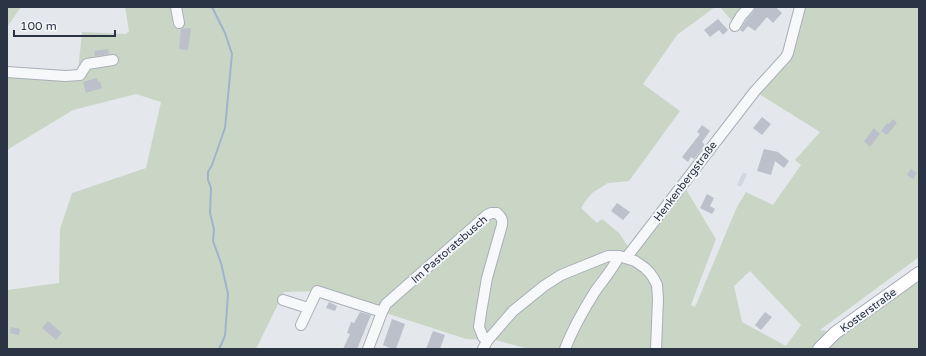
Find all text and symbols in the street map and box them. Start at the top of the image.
scale bar [14,12,115,38]
text: 100 m [20,19,57,33]
street label: Henkenbergstraße [651,139,720,224]
street label: Im Pastoratsbusch [409,213,490,286]
street label: Kosterstraße [838,286,899,335]

